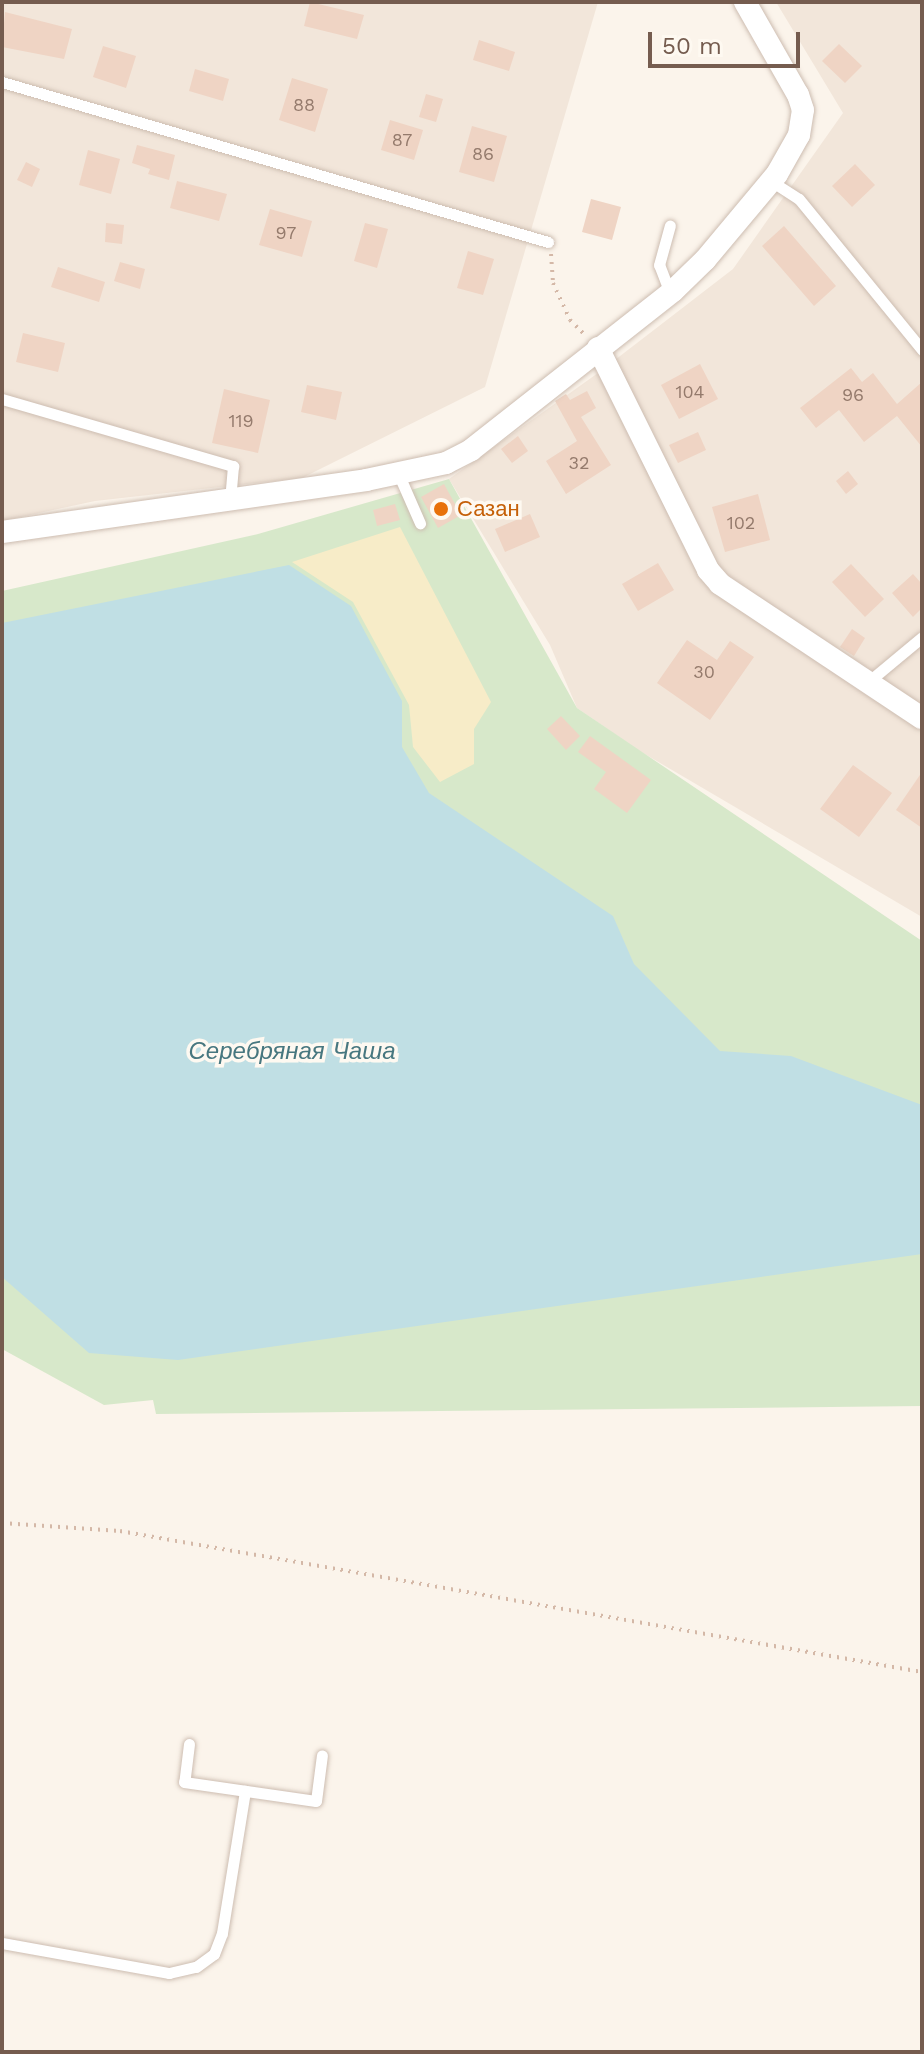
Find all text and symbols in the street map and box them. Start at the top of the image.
scale bar [652,16,804,66]
text: 50 m [662,32,722,60]
house number: 88 [293,94,315,116]
house number: 87 [392,129,412,151]
house number: 86 [472,143,494,165]
house number: 97 [276,222,296,244]
house number: 104 [675,381,705,403]
house number: 96 [842,384,864,406]
house number: 119 [228,410,254,432]
house number: 32 [569,452,589,474]
place label: Сазан [457,496,520,522]
marker: Сазан [432,500,450,518]
house number: 102 [727,512,755,534]
house number: 30 [693,661,715,683]
water label: Серебряная Чаша [189,1038,395,1066]

